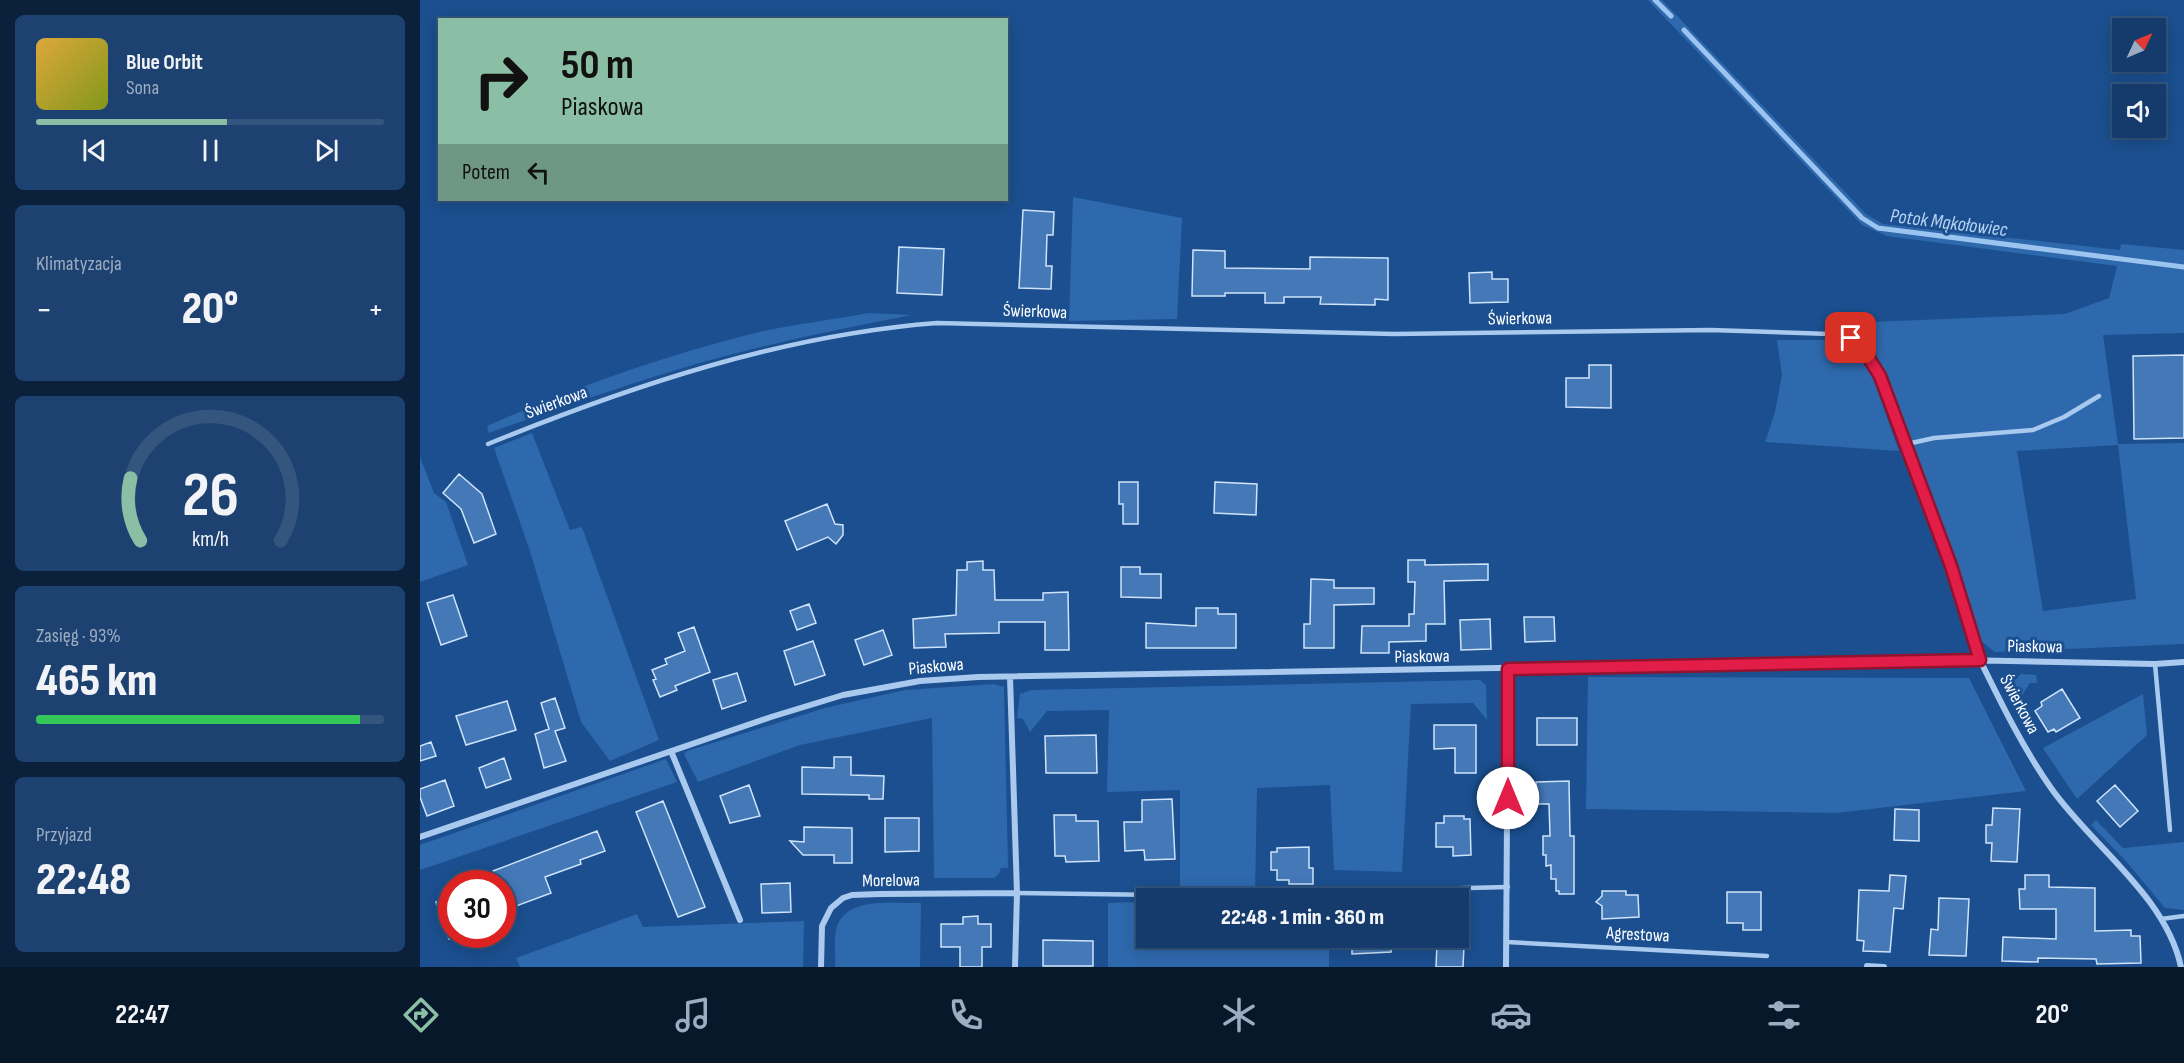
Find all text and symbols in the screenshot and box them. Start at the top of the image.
north arrow [2112,18,2166,72]
map controls [2112,18,2166,138]
text: 50 m [561,40,634,91]
icon: right [462,42,540,120]
text: Blue Orbit [126,49,203,76]
text: Sona [126,76,159,100]
button: sound [2112,84,2166,138]
text: Piaskowa [561,91,644,123]
icon: previous [78,134,111,167]
icon: pause [194,134,227,167]
icon: next [310,134,343,167]
icon: left [522,156,555,189]
text: Potem [462,159,510,186]
water label: Potok Mąkołowiec [1889,204,2009,242]
text: Klimatyzacja [36,252,122,276]
text: 20° [182,282,238,337]
text: − [36,290,52,330]
text: + [368,290,384,330]
street label: Świerkowa [1002,300,1068,323]
street label: Świerkowa [1488,307,1552,330]
pin [1825,312,1876,363]
icon: arrive [1834,321,1867,354]
street label: Świerkowa [522,382,590,423]
text: 26 [182,459,238,534]
text: km/h [191,527,229,552]
text: Zasięg · 93% [36,624,121,648]
street label: Piaskowa [2007,636,2063,657]
street label: Piaskowa [1394,646,1450,667]
text: 465 km [36,654,157,709]
street label: Piaskowa [908,654,964,679]
street label: Świerkowa [1995,671,2044,738]
position arrow [1476,766,1540,830]
text: Przyjazd [36,823,92,847]
text: 22:48 [36,853,131,908]
street label: Morelowa [862,869,920,892]
speed limit sign: 30 [438,870,516,948]
text: 22:48 · 1 min · 360 m [1221,904,1384,931]
street label: Agrestowa [1605,922,1670,947]
icon: directions [400,994,442,1036]
icon: music [672,994,714,1036]
icon: phone [945,994,987,1036]
icon: climate [1218,994,1260,1036]
icon: car [1490,994,1532,1036]
icon: filters [1763,994,1805,1036]
text: 22:47 [115,999,169,1031]
text: 20° [2035,999,2069,1031]

